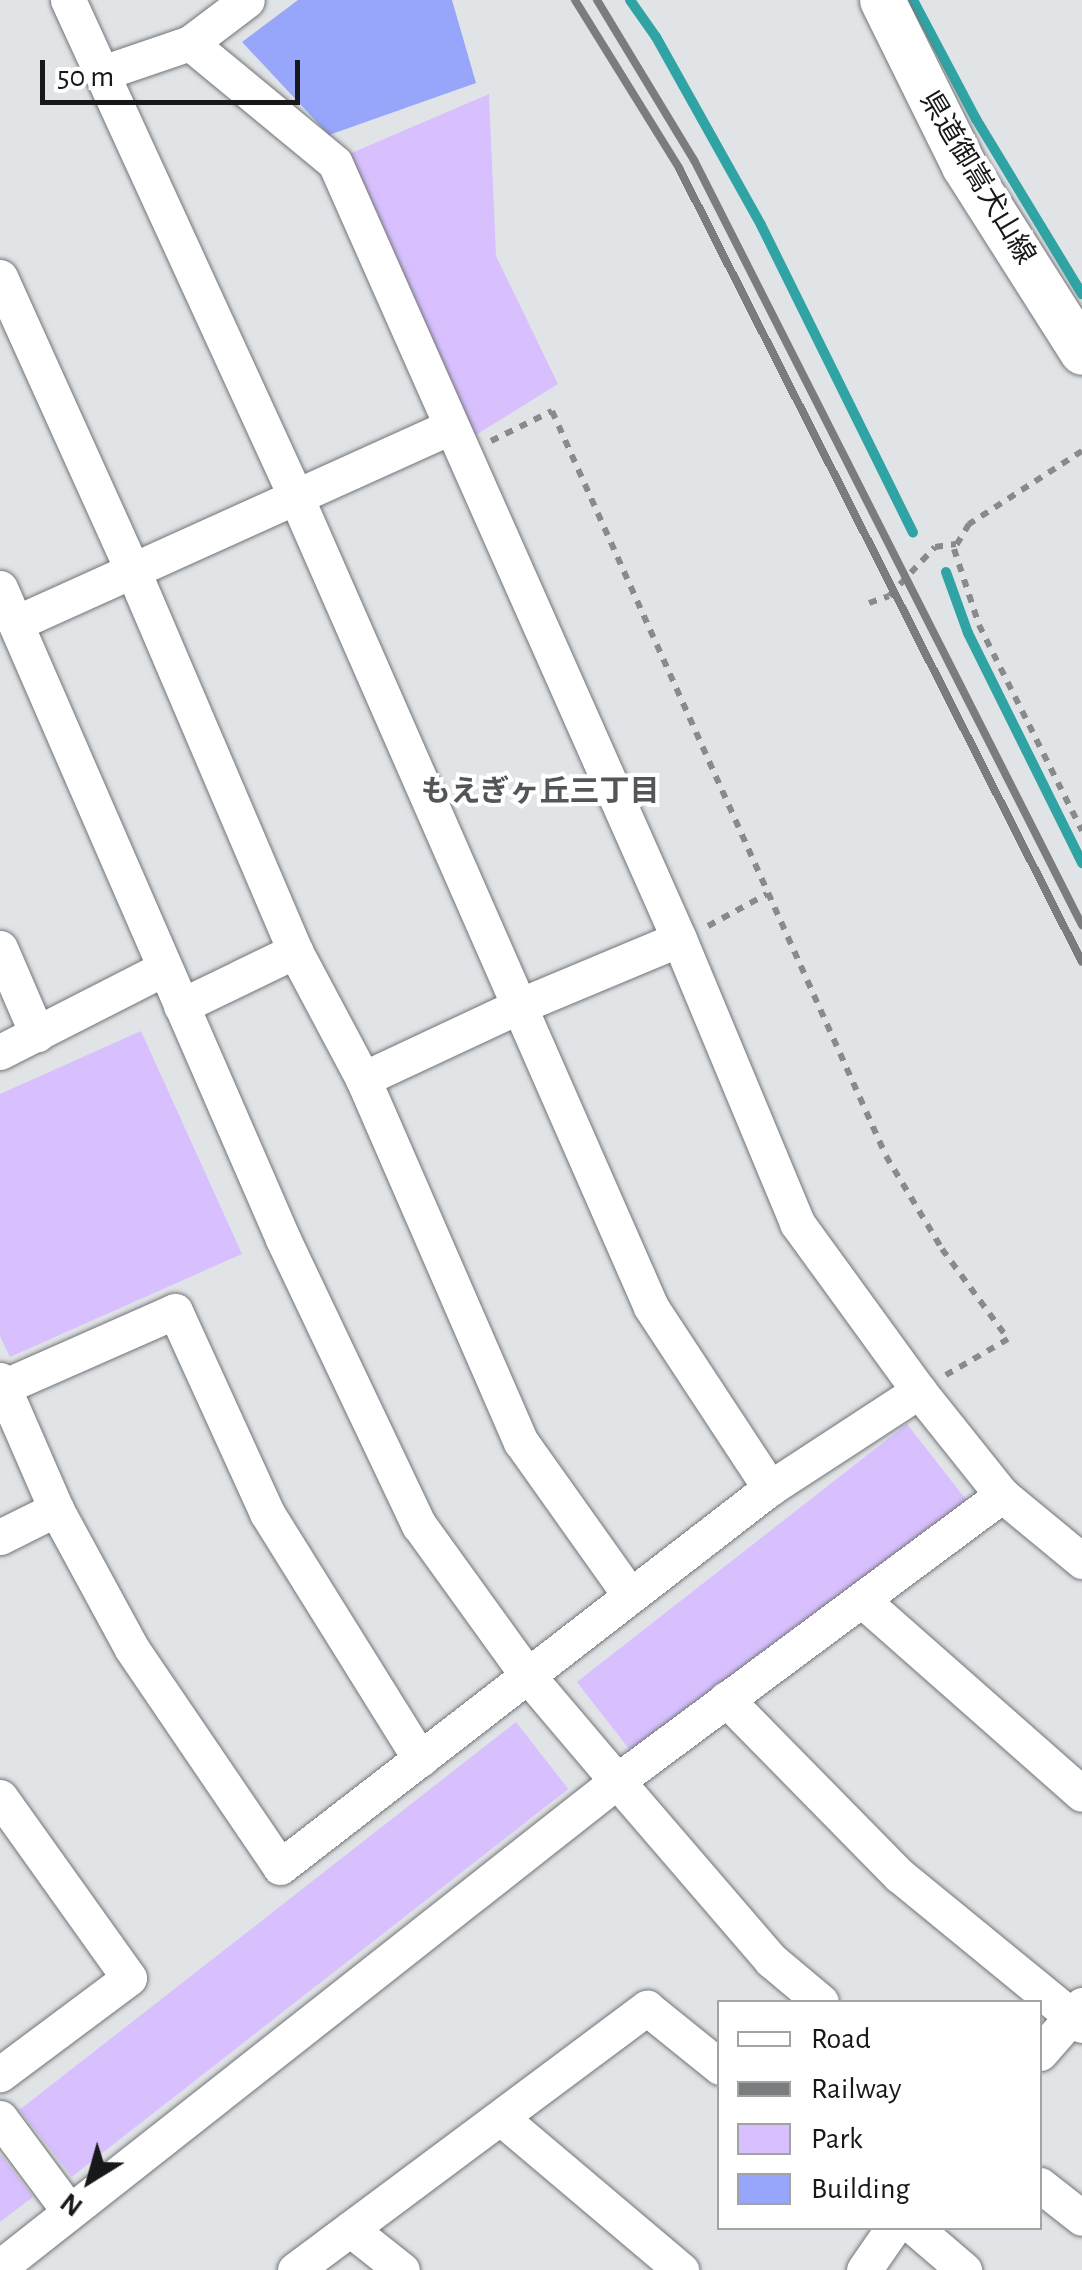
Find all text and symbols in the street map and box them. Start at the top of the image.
scale bar [45,40,305,102]
text: 50 m [57,62,114,92]
street label: 県道御嵩犬山線 [912,85,1042,271]
district label: もえぎヶ丘三丁目 [420,774,660,810]
legend [717,2000,1042,2230]
text: Road [811,2024,871,2054]
text: Railway [811,2074,902,2104]
text: Park [811,2124,863,2154]
north arrow [40,2130,140,2230]
text: Building [811,2174,910,2204]
text: N [56,2187,88,2221]

